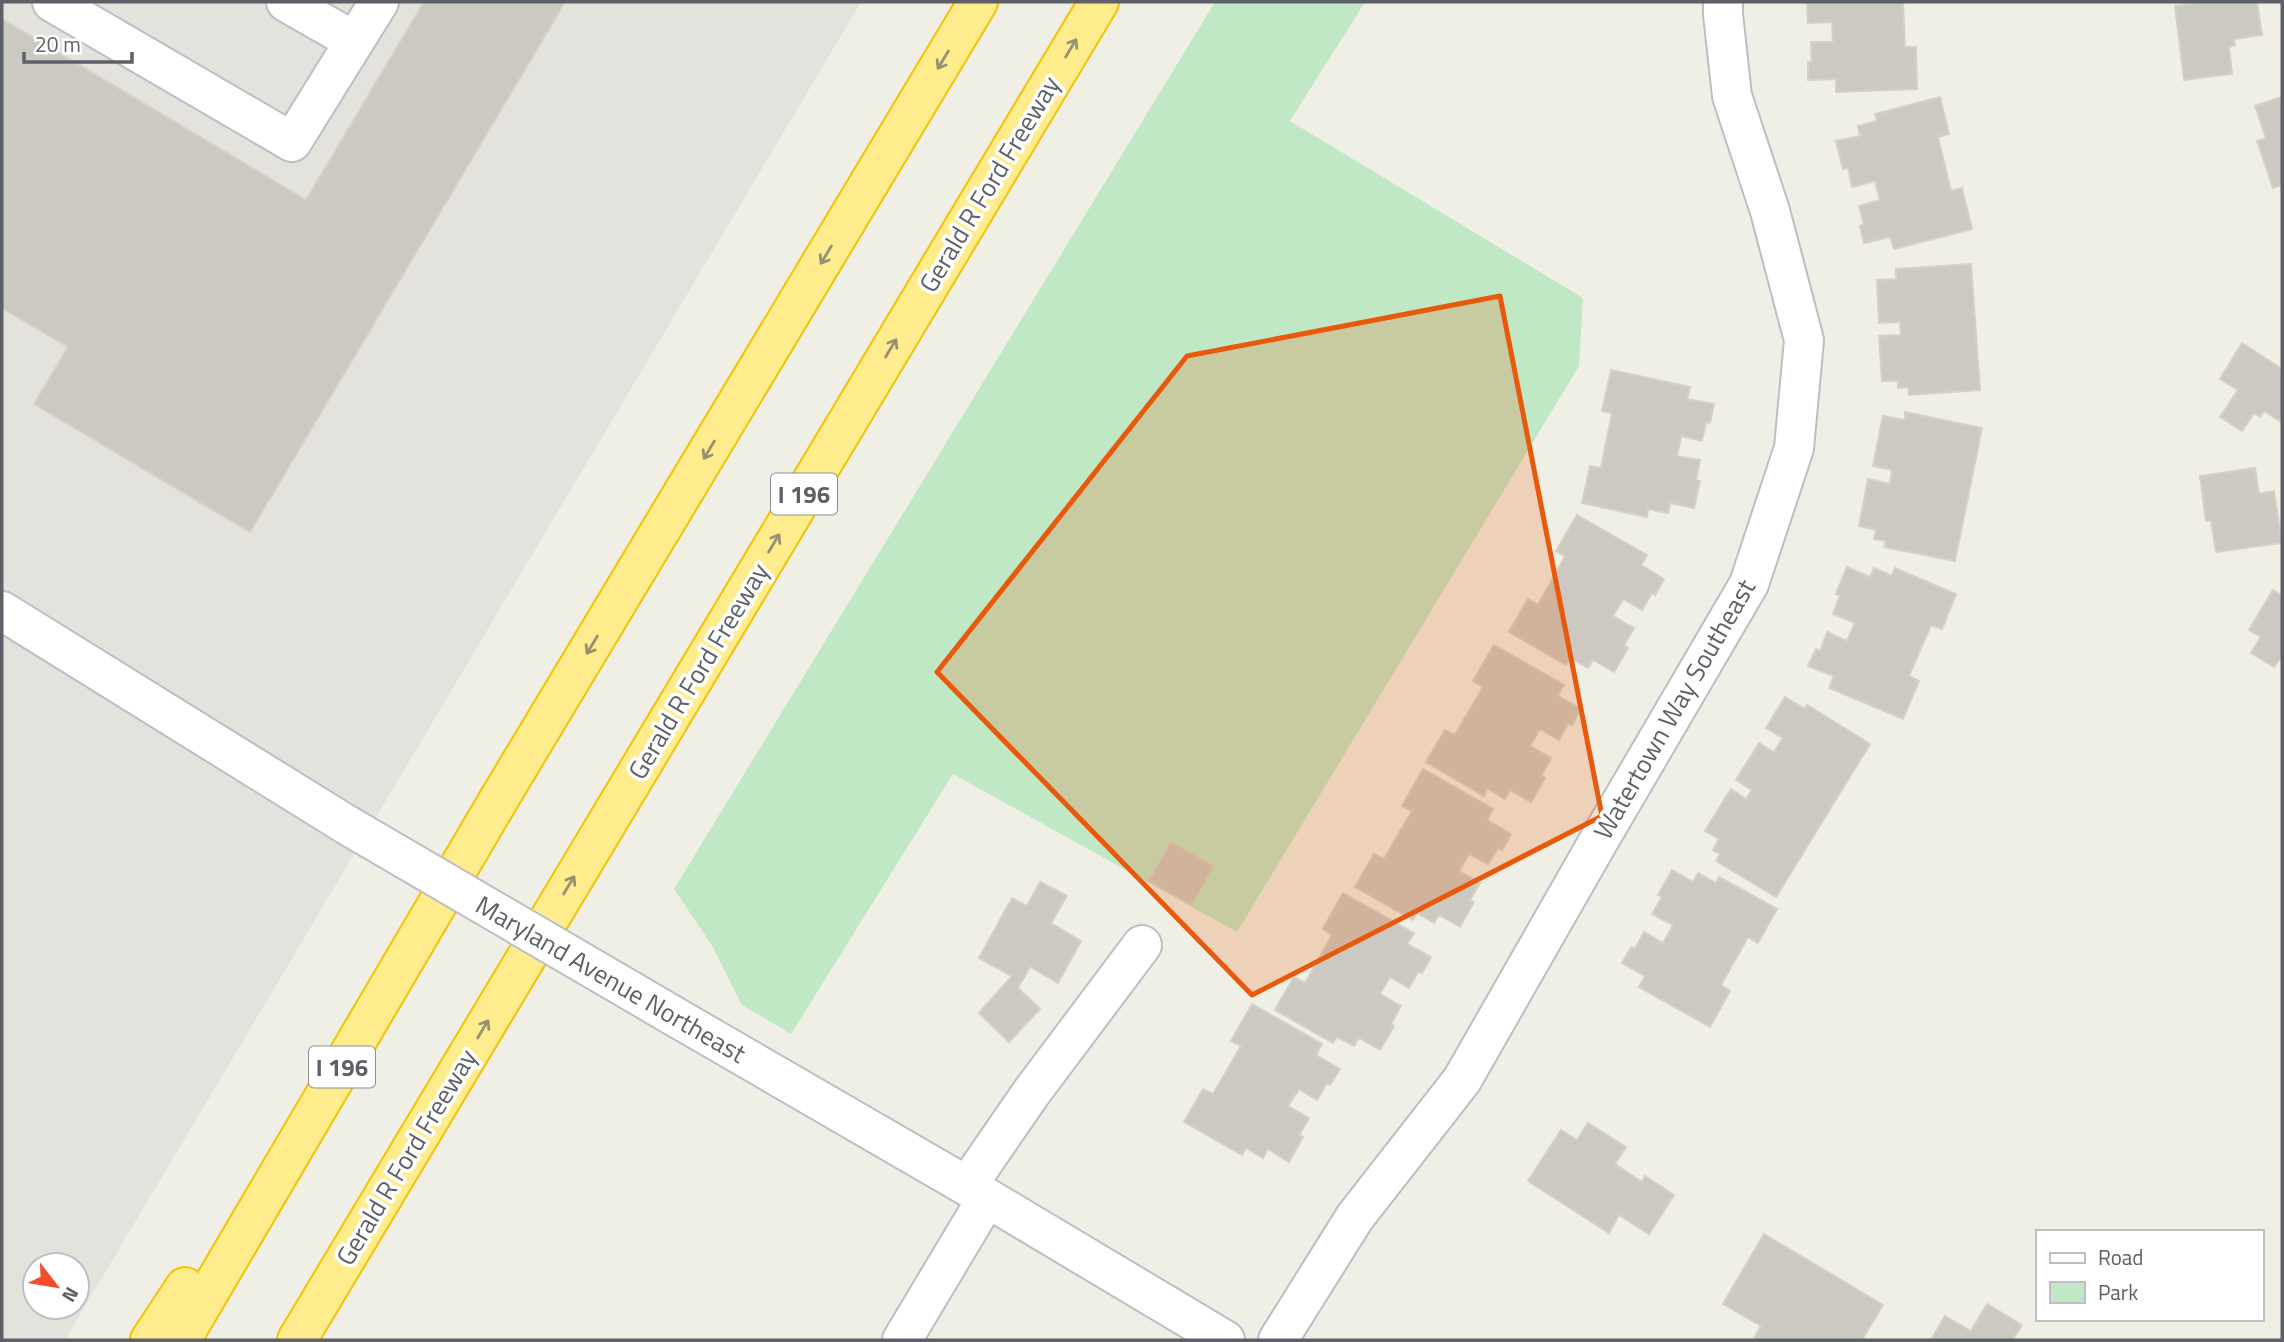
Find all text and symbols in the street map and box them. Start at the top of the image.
scale bar [24,21,133,65]
text: 20 m [35,28,81,60]
one-way arrow [1065,39,1079,59]
one-way arrow [936,50,950,70]
street label: Gerald R Ford Freeway [909,68,1069,300]
one-way arrow [819,245,833,265]
one-way arrow [885,339,899,359]
one-way arrow [701,440,715,460]
road number: I 196 [771,474,837,514]
one-way arrow [767,534,781,554]
street label: Gerald R Ford Freeway [618,555,778,787]
street label: Watertown Way Southeast [1583,571,1765,847]
one-way arrow [584,635,598,655]
one-way arrow [562,876,576,896]
street label: Maryland Avenue Northeast [468,885,754,1073]
one-way arrow [476,1019,490,1039]
street label: Gerald R Ford Freeway [326,1041,486,1273]
road number: I 196 [309,1046,375,1087]
legend [2036,1230,2263,1321]
text: Road [2098,1241,2143,1273]
north arrow [21,1251,91,1321]
text: Park [2098,1276,2138,1308]
text: N [55,1282,87,1308]

